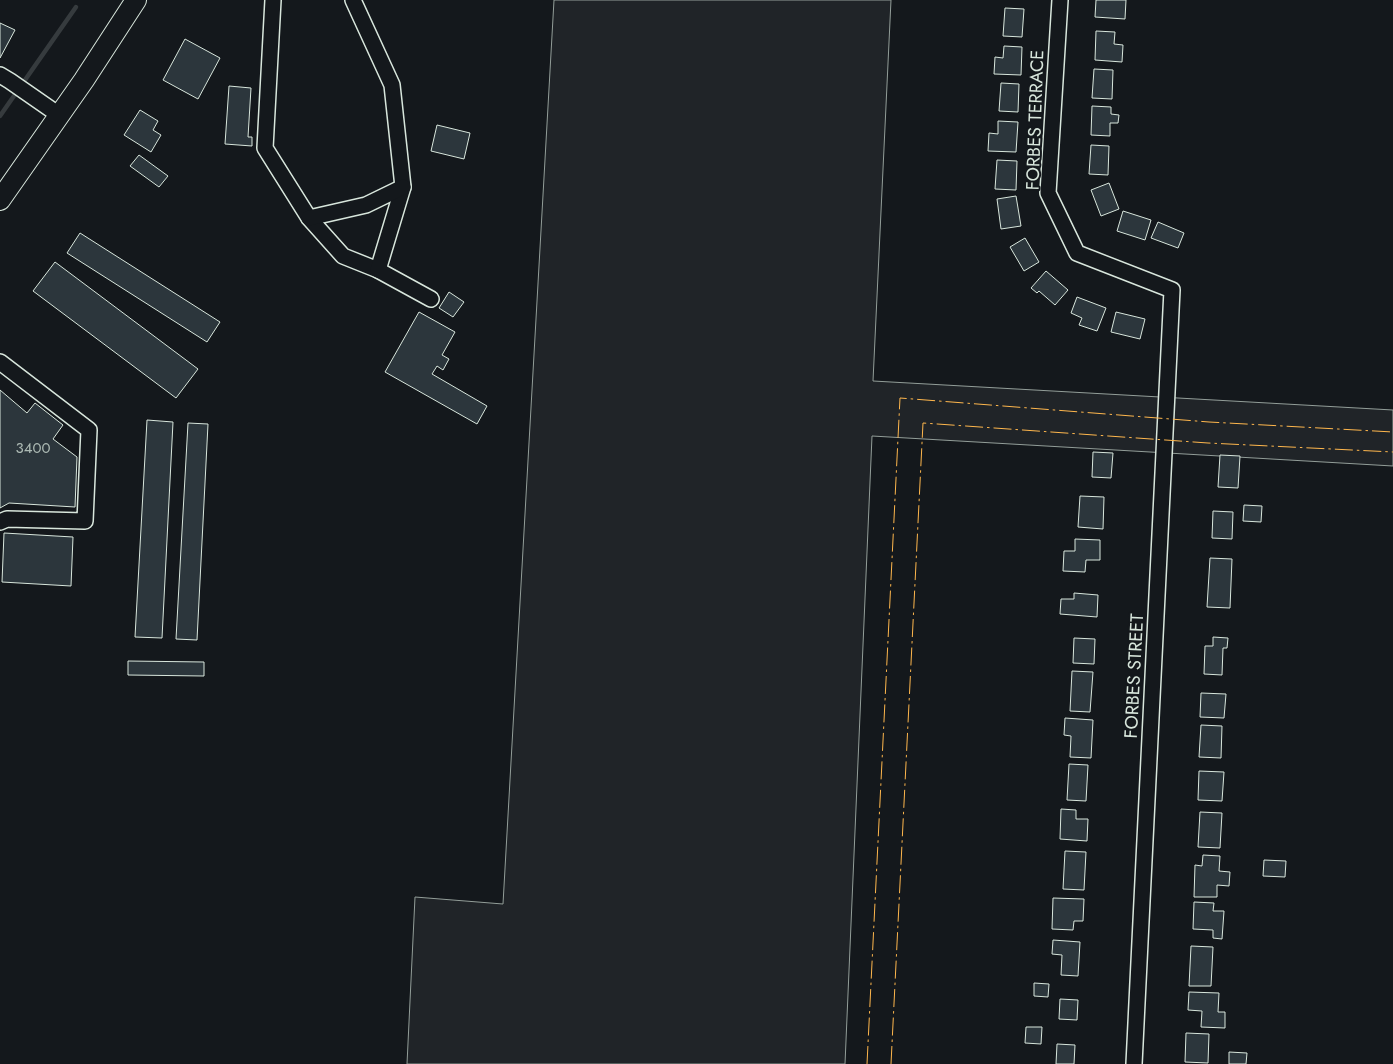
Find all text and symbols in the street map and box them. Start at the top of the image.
street label: FORBES TERRACE [1020,49,1050,191]
house number: 3400 [16,437,50,459]
street label: FORBES STREET [1118,612,1150,739]

